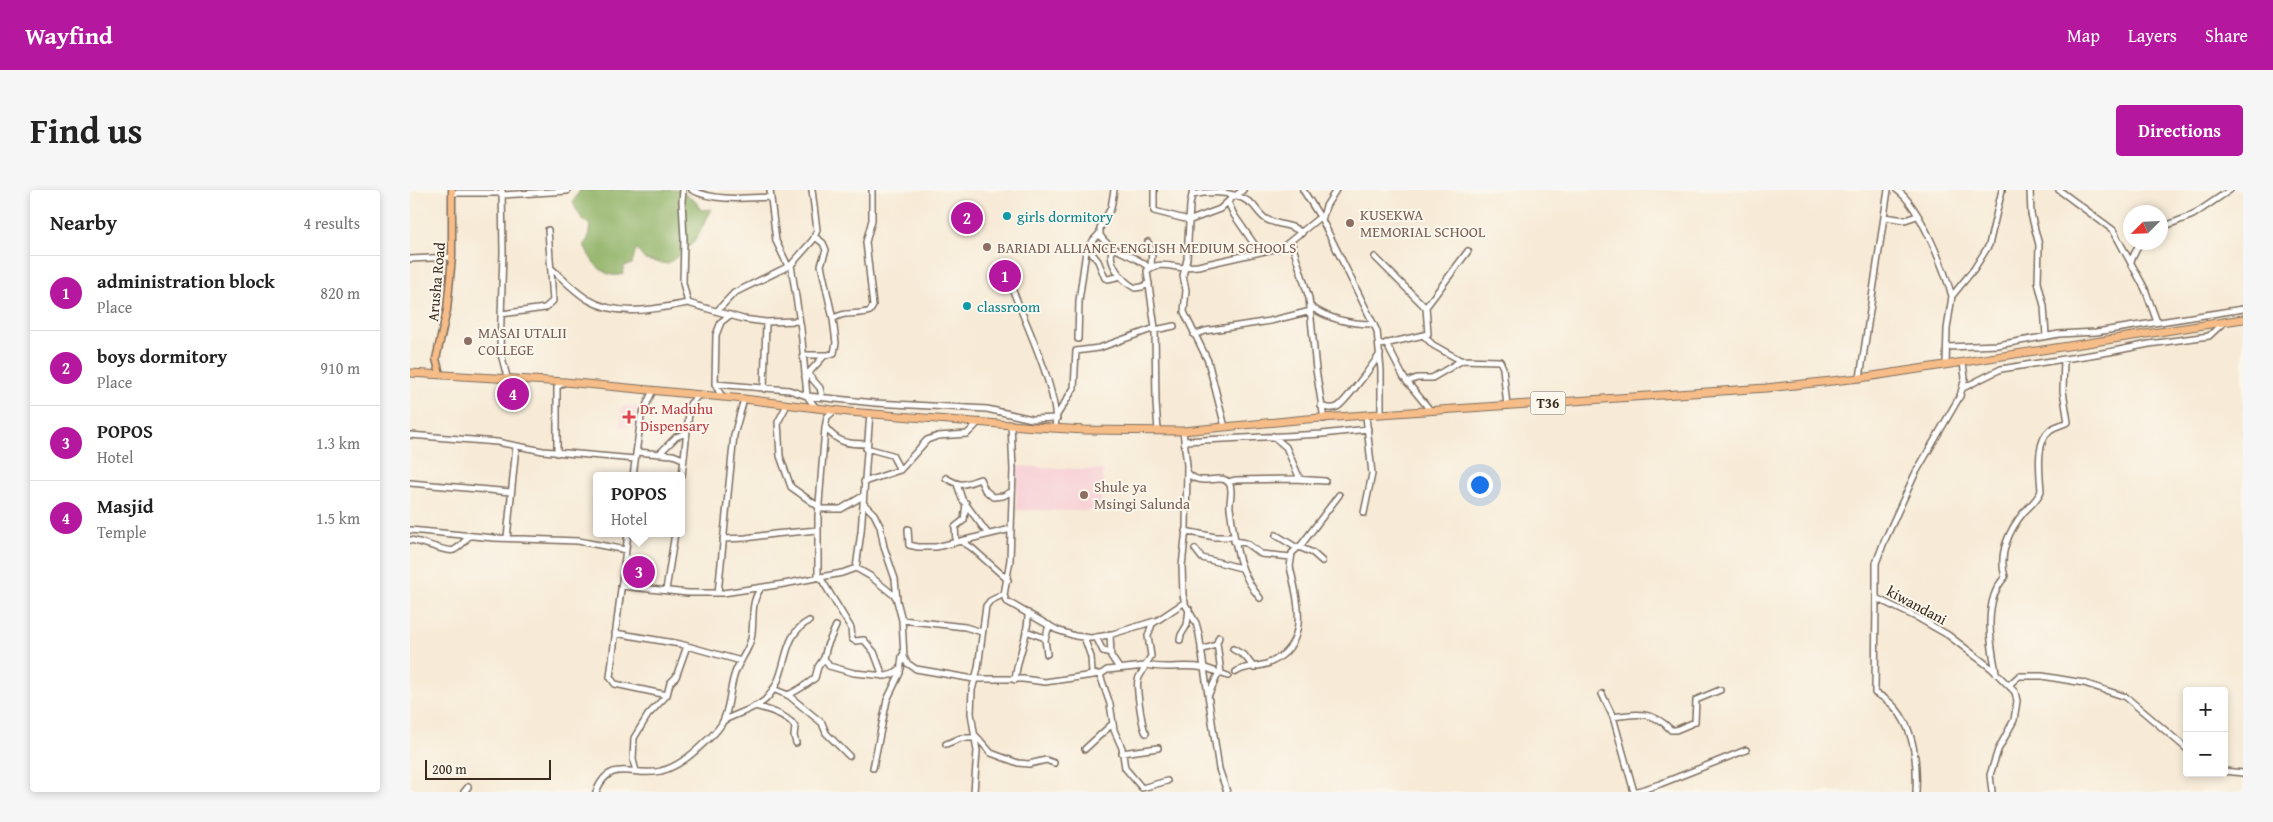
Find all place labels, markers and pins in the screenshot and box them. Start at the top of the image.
pin: 2 [951,199,983,237]
place label: KUSEKWA MEMORIAL SCHOOL [1360,204,1486,242]
place label: girls dormitory [1017,206,1114,227]
marker: girls dormitory [1001,210,1013,222]
marker: KUSEKWA MEMORIAL SCHOOL [1344,217,1356,229]
place label: BARIADI ALLIANCE ENGLISH MEDIUM SCHOOLS [997,237,1296,258]
marker: BARIADI ALLIANCE ENGLISH MEDIUM SCHOOLS [981,241,993,253]
pin: 1 [989,257,1021,295]
place label: classroom [977,296,1041,317]
marker: classroom [961,300,973,312]
place label: MASAI UTALII COLLEGE [478,322,567,360]
marker: MASAI UTALII COLLEGE [462,335,474,347]
pin: 4 [497,375,529,413]
place label: Dr. Maduhu Dispensary [640,398,714,436]
marker: Dr. Maduhu Dispensary [622,410,636,424]
place label: Shule ya Msingi Salunda [1094,476,1190,514]
marker: Shule ya Msingi Salunda [1078,489,1090,501]
pin: 3 [623,553,655,591]

